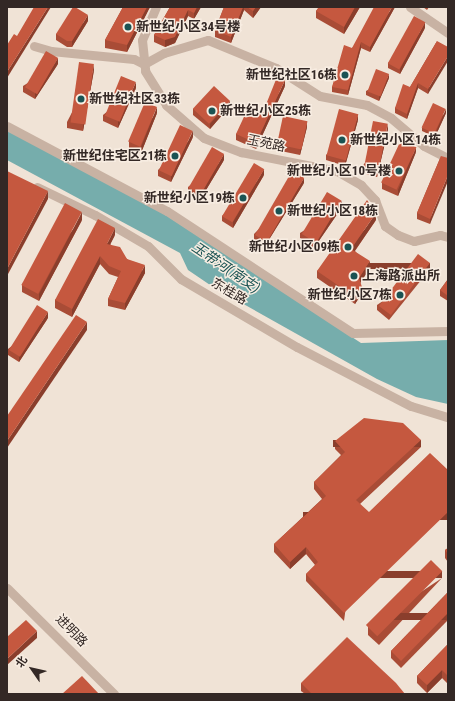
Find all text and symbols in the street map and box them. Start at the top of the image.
place label: 新世纪小区34号楼 [136,19,240,35]
marker: 新世纪小区34号楼 [123,22,133,32]
place label: 新世纪社区16栋 [246,67,337,83]
marker: 新世纪社区16栋 [340,70,350,80]
place label: 新世纪社区33栋 [89,91,180,107]
marker: 新世纪社区33栋 [76,94,86,104]
place label: 新世纪小区25栋 [220,103,311,119]
marker: 新世纪小区25栋 [207,106,217,116]
street label: 玉苑路 [245,132,287,156]
place label: 新世纪小区14栋 [350,132,441,148]
marker: 新世纪小区14栋 [337,135,347,145]
place label: 新世纪住宅区21栋 [63,148,167,164]
marker: 新世纪住宅区21栋 [170,151,180,161]
place label: 新世纪小区10号楼 [287,163,391,179]
marker: 新世纪小区10号楼 [394,166,404,176]
place label: 新世纪小区19栋 [144,190,235,206]
marker: 新世纪小区19栋 [238,193,248,203]
place label: 新世纪小区18栋 [287,203,378,219]
marker: 新世纪小区18栋 [274,206,284,216]
water label: 玉带河(南支) [189,238,263,296]
place label: 新世纪小区09栋 [249,239,340,255]
marker: 新世纪小区09栋 [343,242,353,252]
place label: 上海路派出所 [362,268,440,284]
marker: 上海路派出所 [349,271,359,281]
street label: 东桂路 [208,275,250,309]
place label: 新世纪小区7栋 [307,287,392,303]
marker: 新世纪小区7栋 [395,290,405,300]
street label: 进明路 [52,612,90,650]
north arrow [12,649,52,689]
text: 北 [13,654,30,670]

